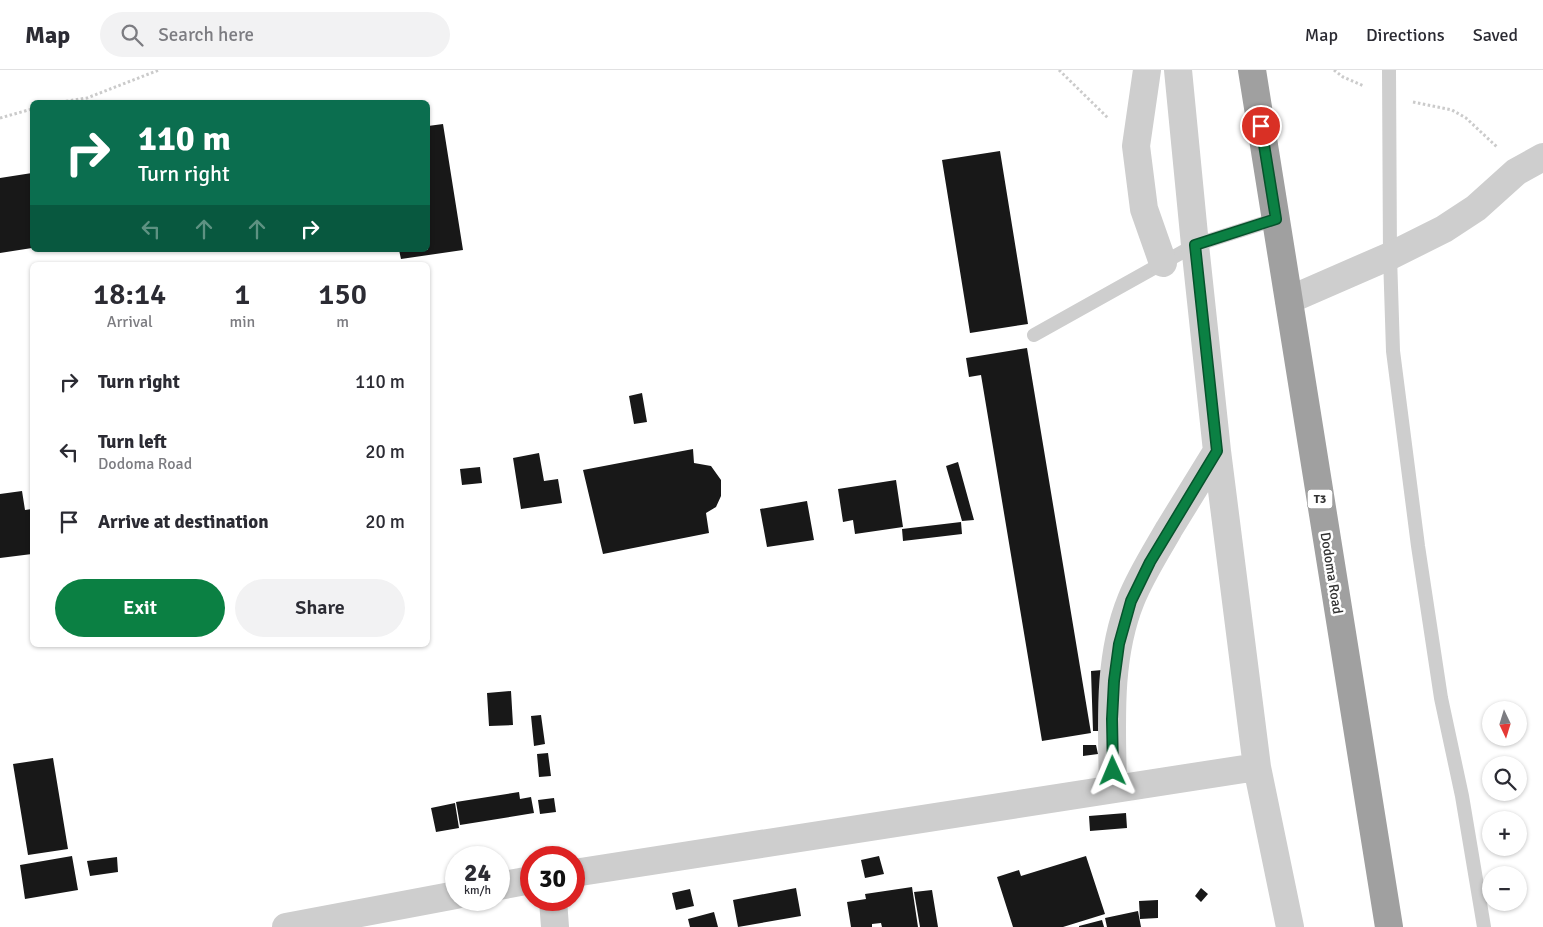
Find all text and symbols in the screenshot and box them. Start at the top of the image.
search box [100,12,450,57]
text: Map [25,20,70,50]
icon: search [118,21,146,49]
text: Search here [158,23,254,47]
text: Map [1305,24,1338,46]
text: Directions [1366,24,1445,46]
text: Saved [1473,24,1518,46]
pin [1240,105,1282,147]
icon: arrive [1247,112,1275,140]
text: 110 m [138,117,231,160]
icon: right [55,120,120,185]
text: Turn right [138,160,230,187]
icon: left [137,215,165,243]
icon: ahead [190,215,218,243]
icon: ahead [243,215,271,243]
icon: right [296,215,324,243]
text: 18:14 [93,276,166,313]
text: 1 [234,276,250,313]
text: 150 [318,276,367,313]
text: Arrival [107,312,153,332]
text: min [229,312,255,332]
text: m [336,312,349,332]
icon: right [55,368,83,396]
text: Turn right [98,370,180,394]
text: 110 m [355,370,405,394]
text: Turn left [98,430,167,454]
icon: left [55,438,83,466]
text: 20 m [365,440,405,464]
text: Dodoma Road [98,454,192,474]
road number: T3 [1308,489,1332,508]
icon: arrive [55,508,83,536]
text: Arrive at destination [98,510,269,534]
text: 20 m [365,510,405,534]
street label: Dodoma Road [1317,531,1346,615]
button: Exit [55,579,225,637]
button: Share [235,579,405,637]
north arrow [1482,701,1528,746]
map controls [1482,701,1527,911]
position arrow [1086,744,1138,796]
button: search [1482,756,1527,801]
button: + [1482,811,1527,856]
speed limit sign: 30 [520,846,585,911]
text: 24 [464,857,491,888]
button: − [1482,866,1527,911]
text: km/h [464,883,491,898]

